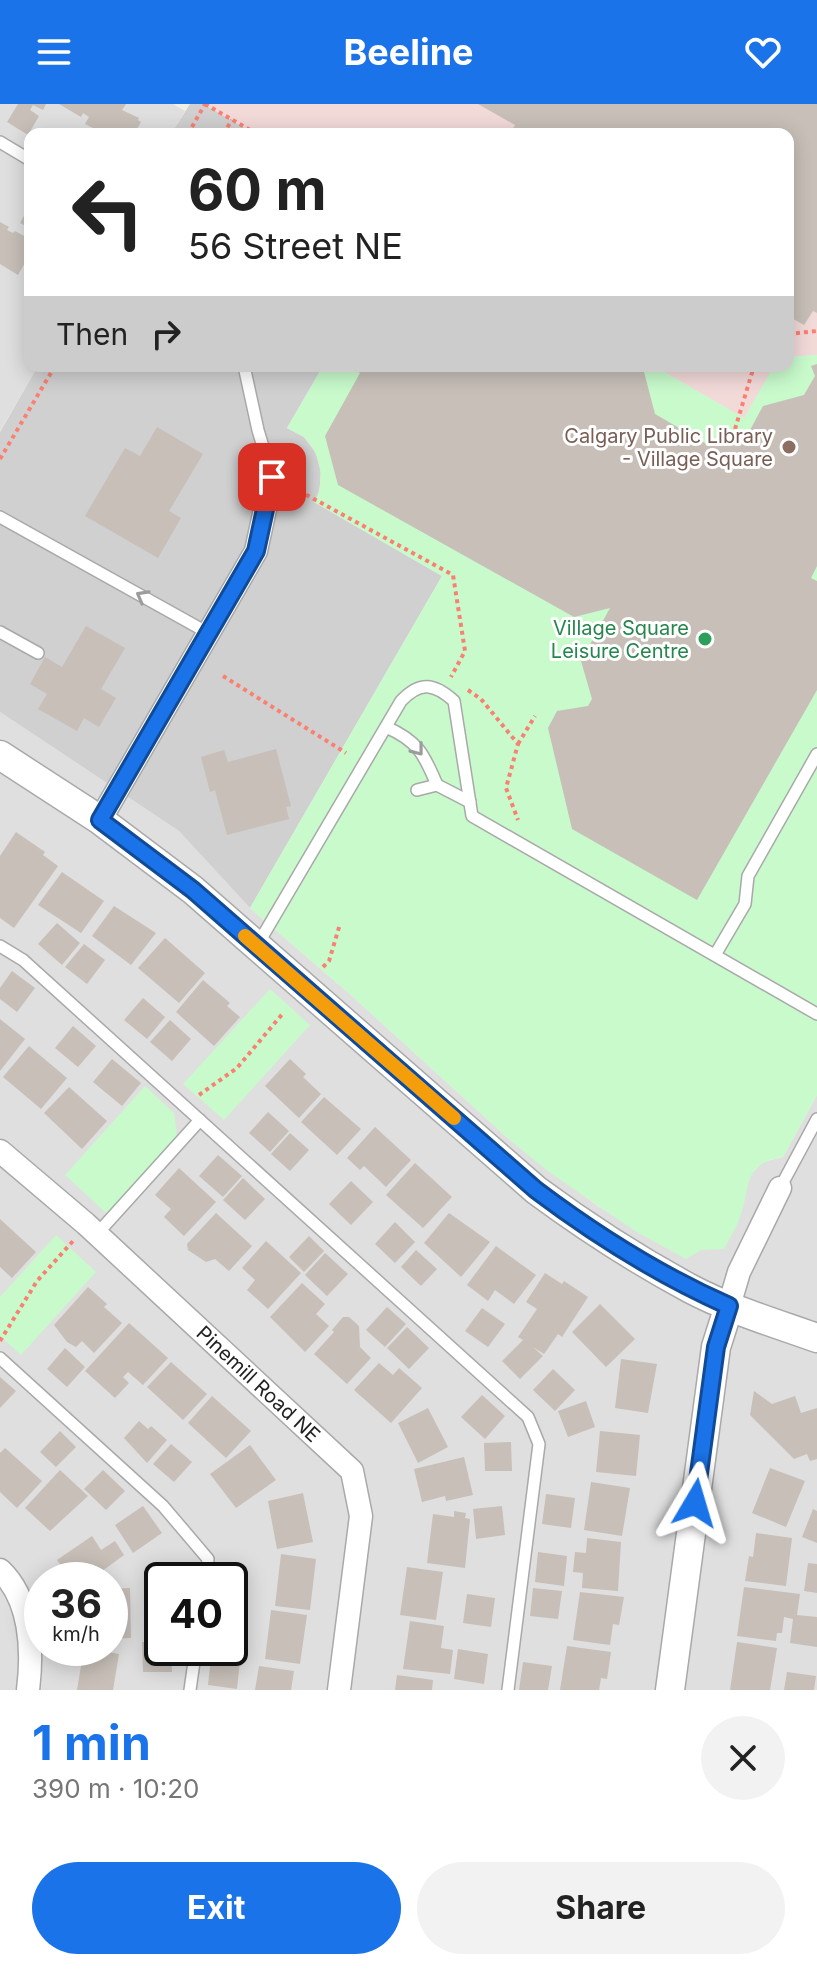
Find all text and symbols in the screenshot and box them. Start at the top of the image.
icon: menu [32,30,76,74]
text: Beeline [343,30,474,74]
icon: heart [741,30,785,74]
text: 60 m [188,156,327,224]
icon: left [56,160,160,264]
text: 56 Street NE [188,224,403,268]
icon: right [144,312,188,356]
text: Then [56,316,128,352]
place label: Calgary Public Library - Village Square [564,424,773,471]
marker: Calgary Public Library - Village Square [780,438,798,456]
pin [238,443,306,511]
icon: arrive [250,455,294,499]
one-way arrow [136,590,151,606]
place label: Village Square Leisure Centre [551,616,689,663]
marker: Village Square Leisure Centre [696,630,714,648]
one-way arrow [409,741,423,756]
street label: Pinemill Road NE [192,1321,325,1447]
position arrow [653,1461,737,1545]
speed limit sign: 40 [144,1562,248,1666]
text: 36 [50,1579,102,1628]
text: km/h [52,1622,100,1646]
text: 1 min [32,1713,151,1772]
button: close [701,1716,785,1800]
text: 390 m · 10:20 [32,1773,200,1804]
button: Exit [32,1862,401,1954]
button: Share [417,1862,785,1954]

